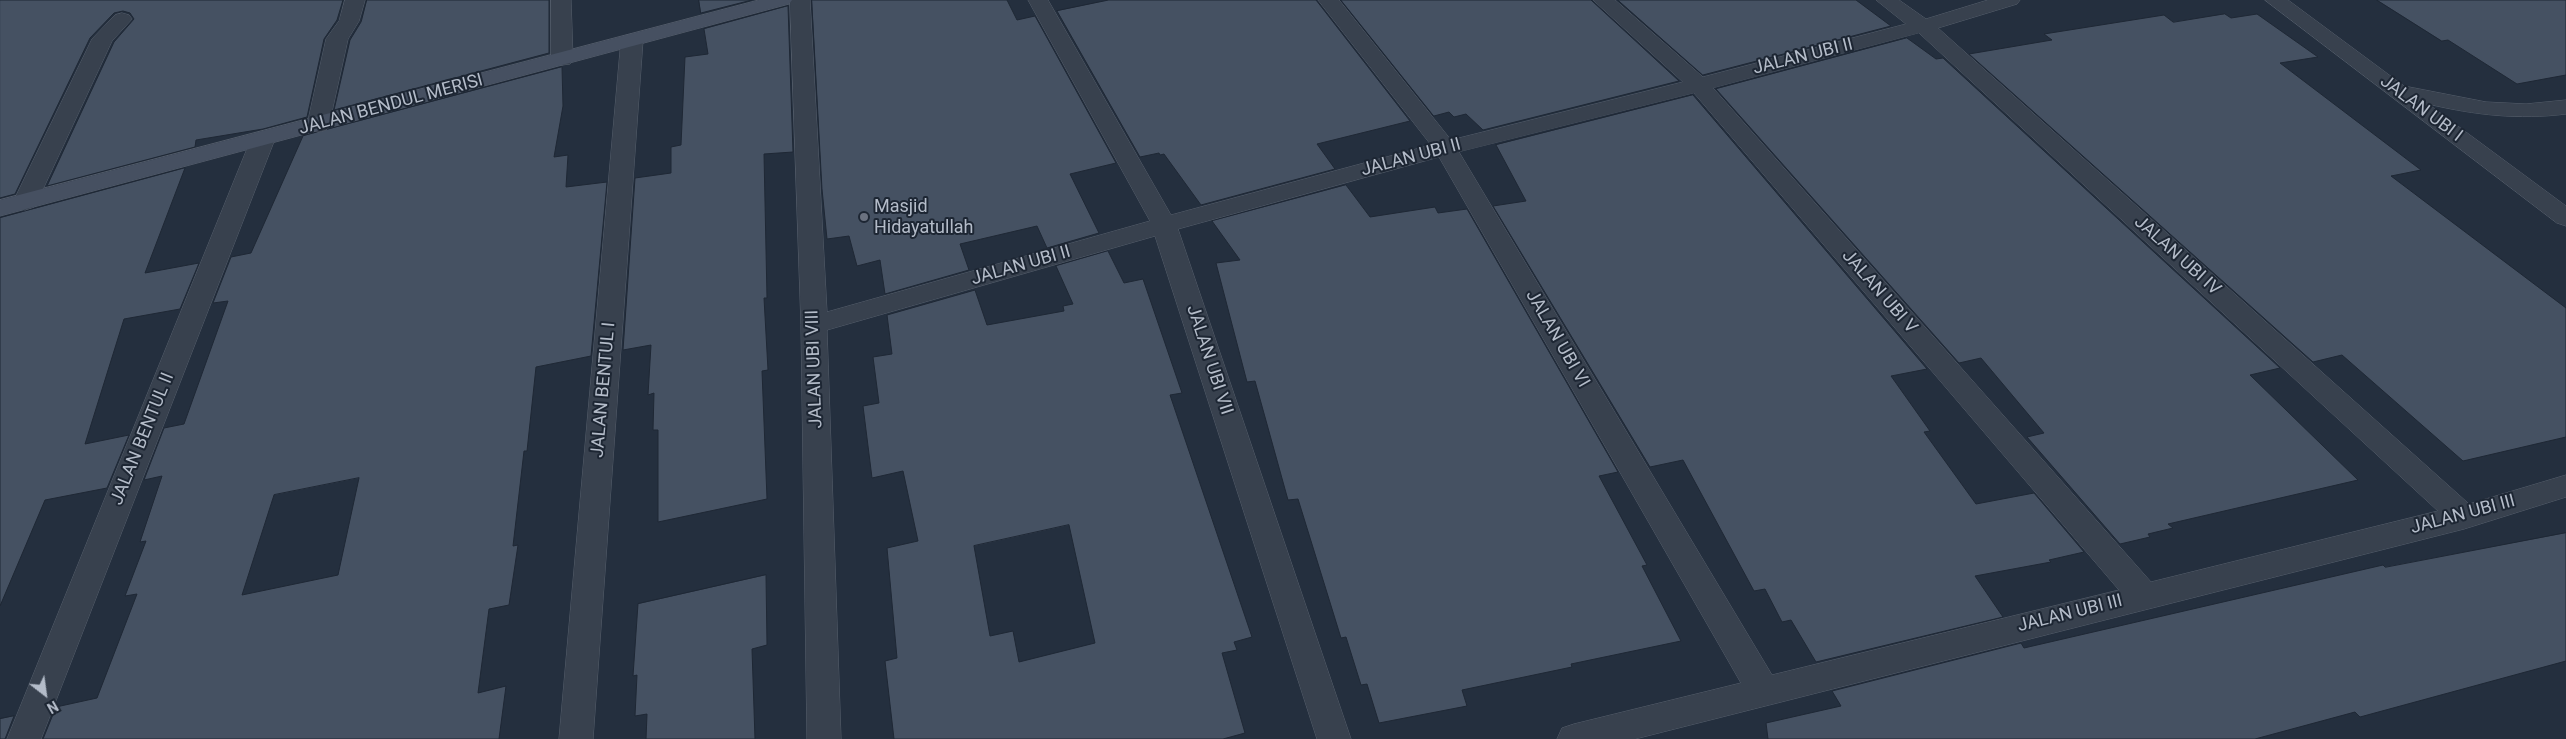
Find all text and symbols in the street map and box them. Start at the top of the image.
street label: JALAN UBI II [1751,34,1855,80]
street label: JALAN BENDUL MERISI [297,70,485,140]
street label: JALAN UBI I [2376,71,2466,147]
street label: JALAN UBI II [1359,134,1463,182]
place label: Masjid Hidayatullah [874,196,973,238]
marker: Masjid Hidayatullah [858,211,870,223]
street label: JALAN UBI IV [2129,212,2225,300]
street label: JALAN UBI II [969,242,1073,290]
street label: JALAN UBI V [1837,246,1921,338]
street label: JALAN UBI VI [1520,286,1594,392]
street label: JALAN UBI VII [1181,303,1237,417]
street label: JALAN UBI VIII [802,309,828,429]
street label: JALAN BENTUL I [587,321,621,459]
street label: JALAN BENTUL II [107,370,179,508]
street label: JALAN UBI III [2408,491,2518,539]
street label: JALAN UBI III [2015,591,2125,637]
north arrow [20,669,70,719]
text: N [44,698,61,716]

